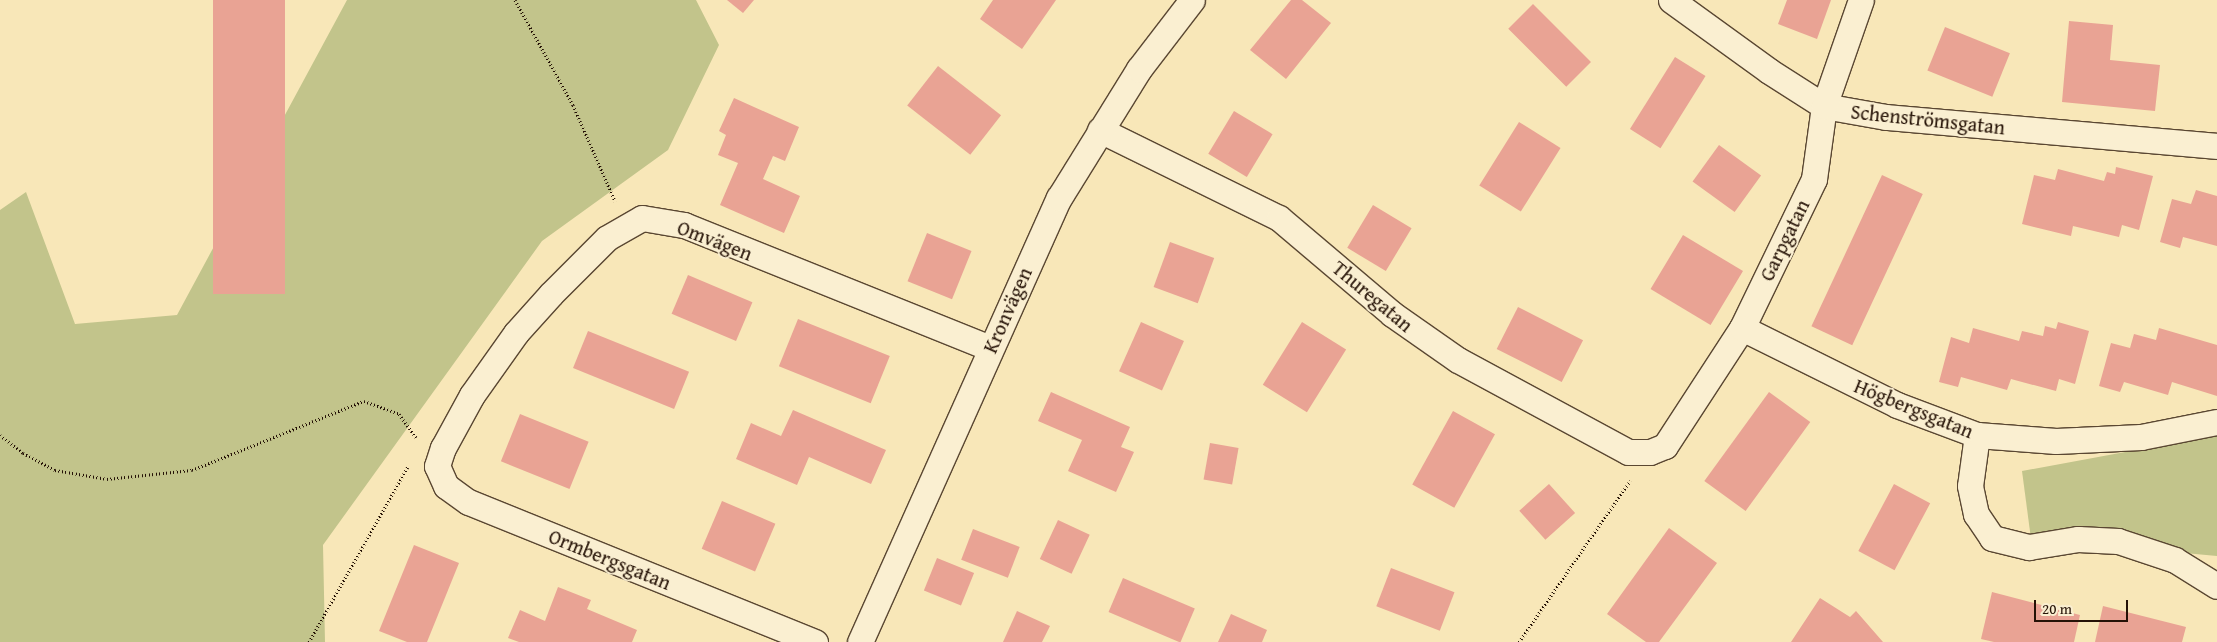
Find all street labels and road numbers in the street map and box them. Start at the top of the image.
street label: Schenströmsgatan [1850,99,2006,139]
street label: Garpgatan [1754,195,1814,285]
street label: Omvägen [674,215,756,265]
street label: Thuregatan [1328,255,1418,337]
street label: Kronvägen [977,263,1037,357]
street label: Högbergsgatan [1851,373,1977,443]
street label: Ormbergsgatan [545,524,675,594]

